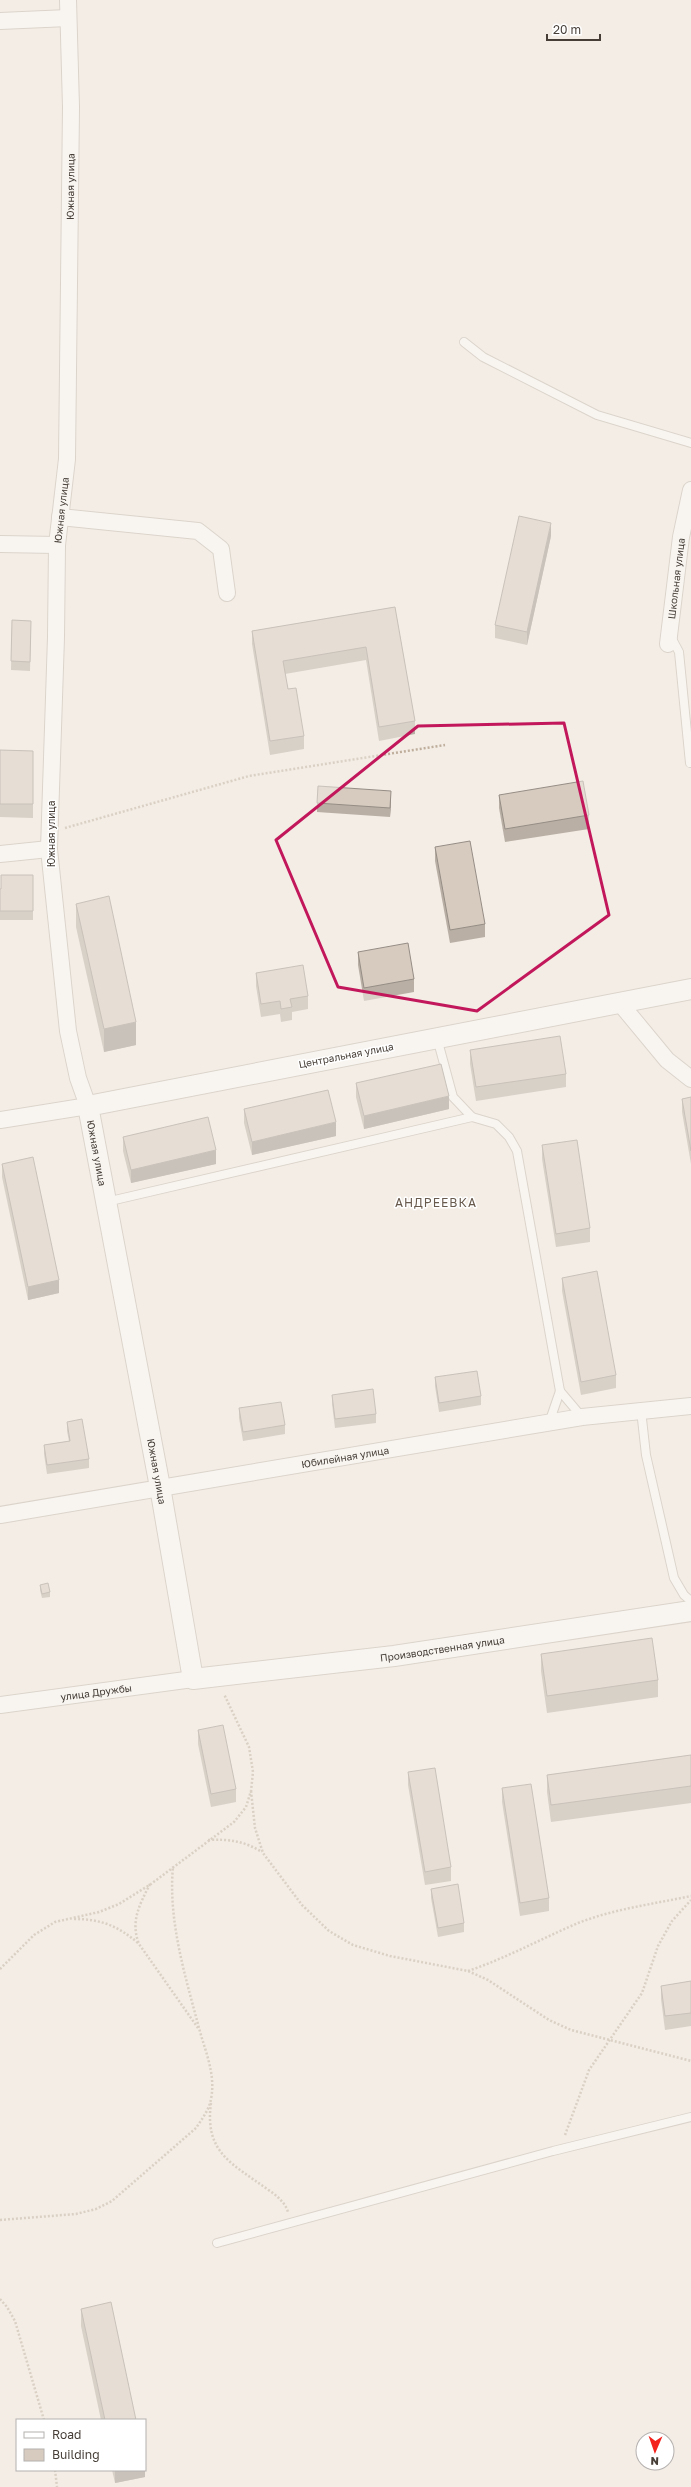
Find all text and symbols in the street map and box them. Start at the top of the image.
scale bar [547,16,600,42]
text: 20 m [553,22,581,37]
street label: Южная улица [64,153,76,220]
street label: Южная улица [51,476,71,544]
street label: Школьная улица [665,537,687,620]
street label: Южная улица [45,801,57,867]
street label: Центральная улица [297,1040,395,1070]
street label: Южная улица [85,1119,109,1187]
district label: АНДРЕЕВКА [395,1195,477,1210]
street label: Южная улица [145,1437,169,1505]
street label: Юбилейная улица [300,1444,390,1470]
street label: Производственная улица [379,1633,505,1664]
street label: улица Дружбы [60,1681,133,1703]
legend [16,2419,146,2471]
text: Road [52,2427,81,2442]
north arrow [635,2431,675,2471]
text: Building [52,2447,100,2462]
text: N [650,2455,659,2468]

